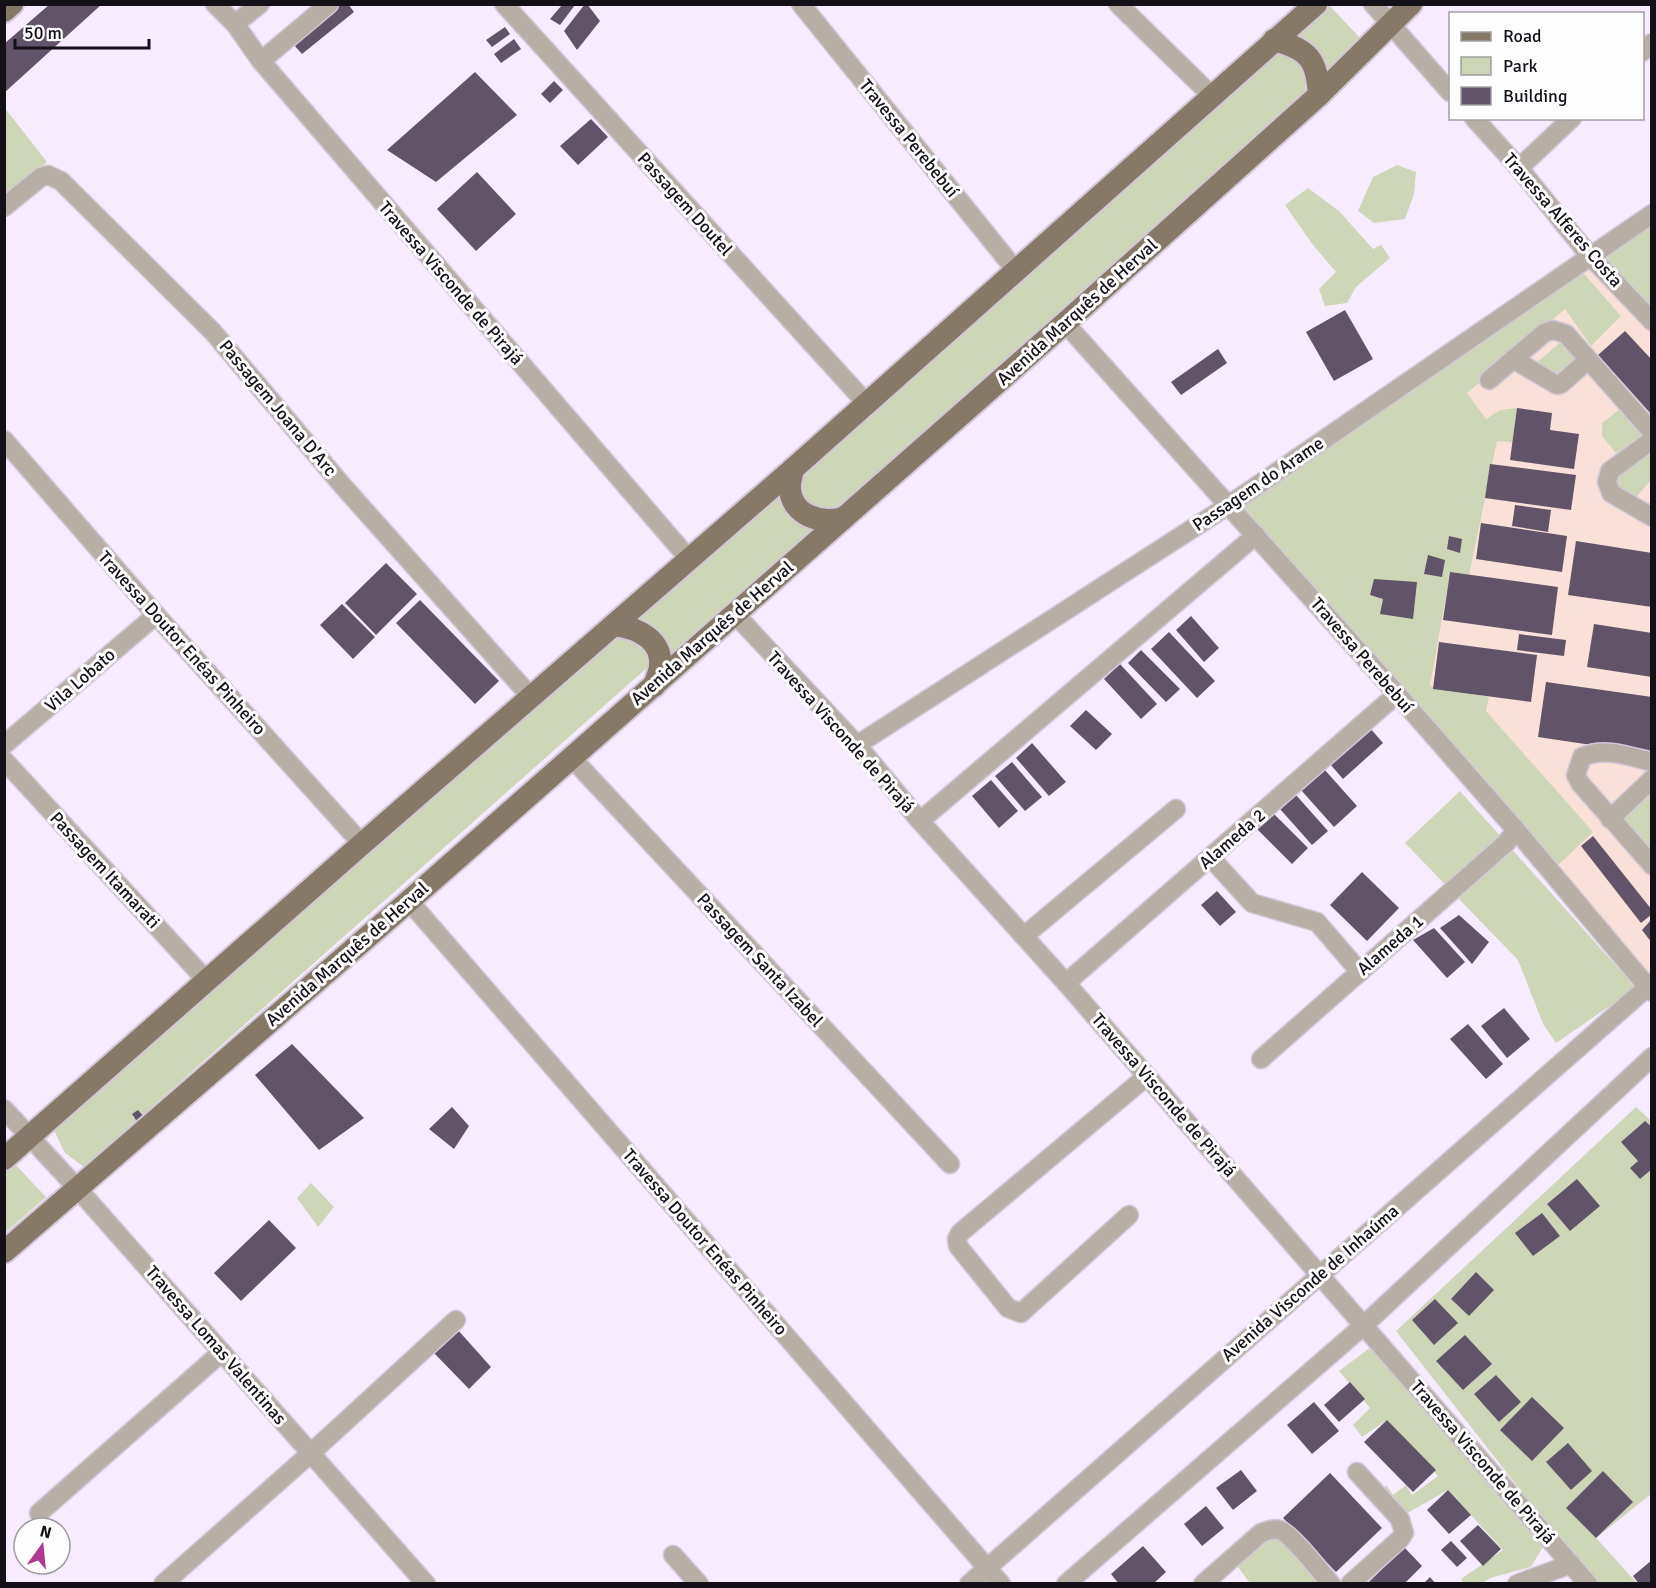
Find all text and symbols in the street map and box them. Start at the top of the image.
scale bar [15,12,148,50]
legend [1449,12,1644,120]
text: 50 m [24,22,62,44]
text: Road [1503,25,1542,47]
text: Park [1503,55,1538,77]
street label: Travessa Perebebuí [855,74,963,202]
text: Building [1503,85,1567,107]
street label: Passagem Doutel [633,148,737,260]
street label: Travessa Alferes Costa [1499,148,1627,292]
street label: Travessa Visconde de Pirajá [374,197,528,369]
street label: Avenida Marquês de Herval [992,234,1162,390]
street label: Passagem Joana D'Arc [215,335,341,481]
street label: Passagem do Arame [1188,432,1328,536]
street label: Travessa Doutor Enéas Pinheiro [93,546,271,740]
street label: Avenida Marquês de Herval [626,556,798,710]
street label: Travessa Perebebuí [1306,593,1418,717]
street label: Vila Lobato [40,644,120,716]
street label: Travessa Visconde de Pirajá [763,647,919,817]
street label: Alameda 2 [1194,804,1270,874]
street label: Passagem Itamarati [45,807,165,933]
street label: Avenida Marquês de Herval [261,877,433,1031]
street label: Passagem Santa Izabel [692,888,828,1032]
street label: Alameda 1 [1352,910,1428,980]
street label: Travessa Visconde de Pirajá [1087,1009,1241,1181]
street label: Travessa Doutor Enéas Pinheiro [618,1144,792,1340]
street label: Avenida Visconde de Inhaúma [1217,1200,1403,1366]
street label: Travessa Lomas Valentinas [141,1261,291,1429]
street label: Travessa Visconde de Pirajá [1406,1376,1560,1548]
north arrow [12,1516,72,1576]
text: N [38,1521,54,1544]

